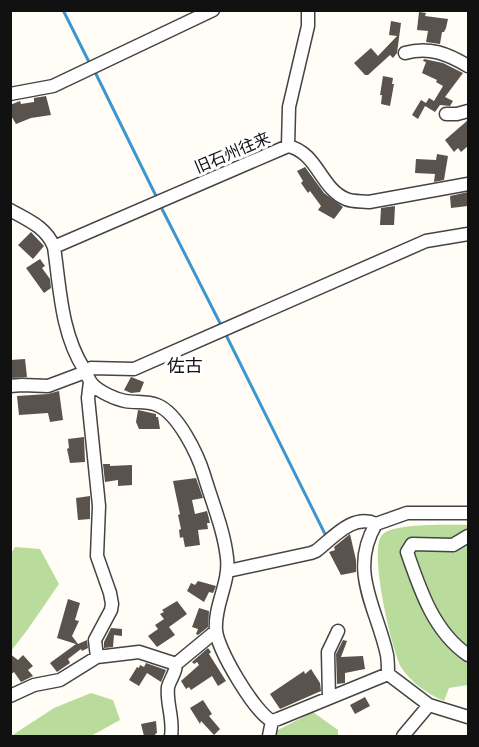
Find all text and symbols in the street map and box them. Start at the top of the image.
street label: 旧石州往来 [191,126,273,177]
district label: 佐古 [167,353,203,377]

